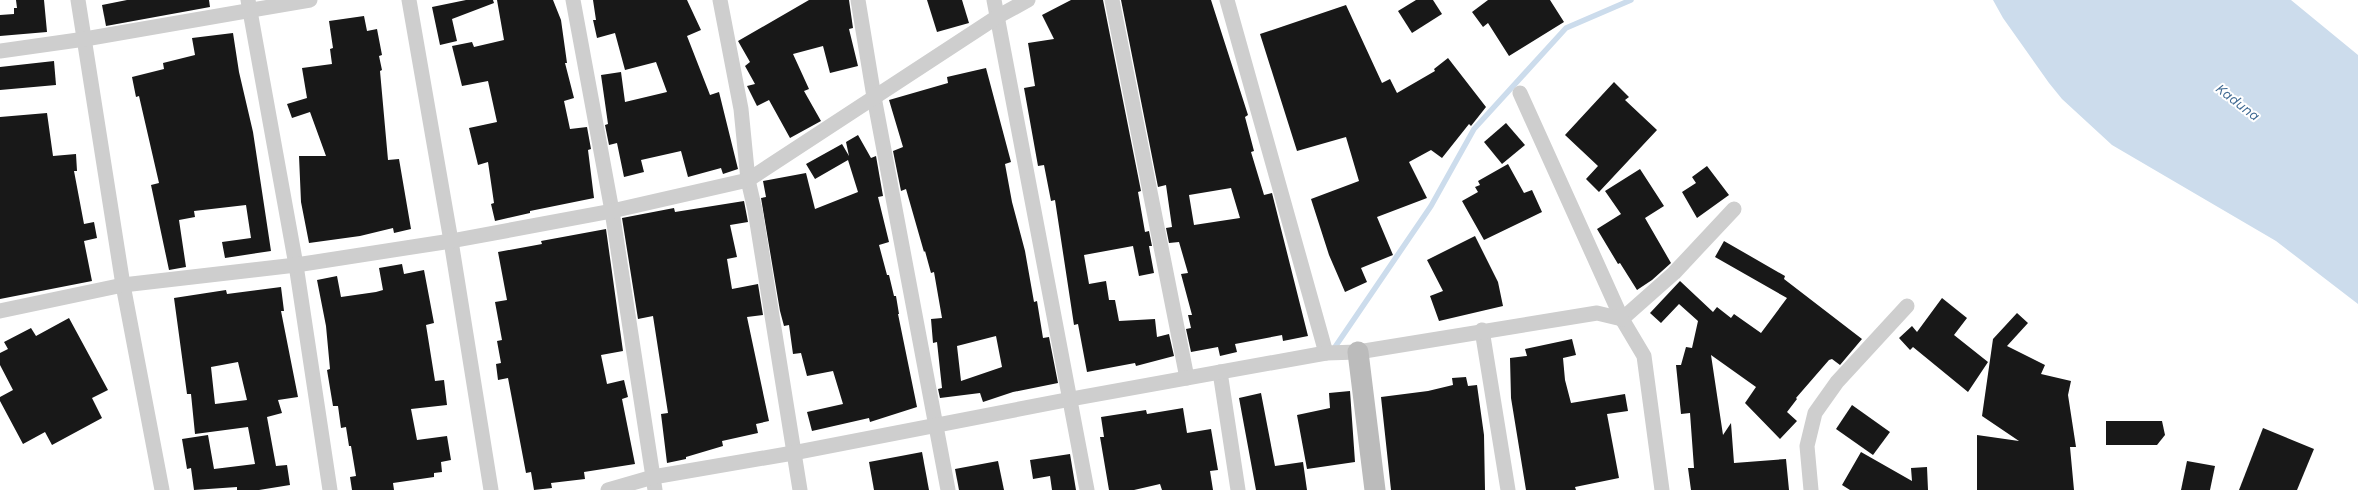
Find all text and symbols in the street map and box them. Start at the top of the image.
water label: Kaduna [2213,80,2263,124]

